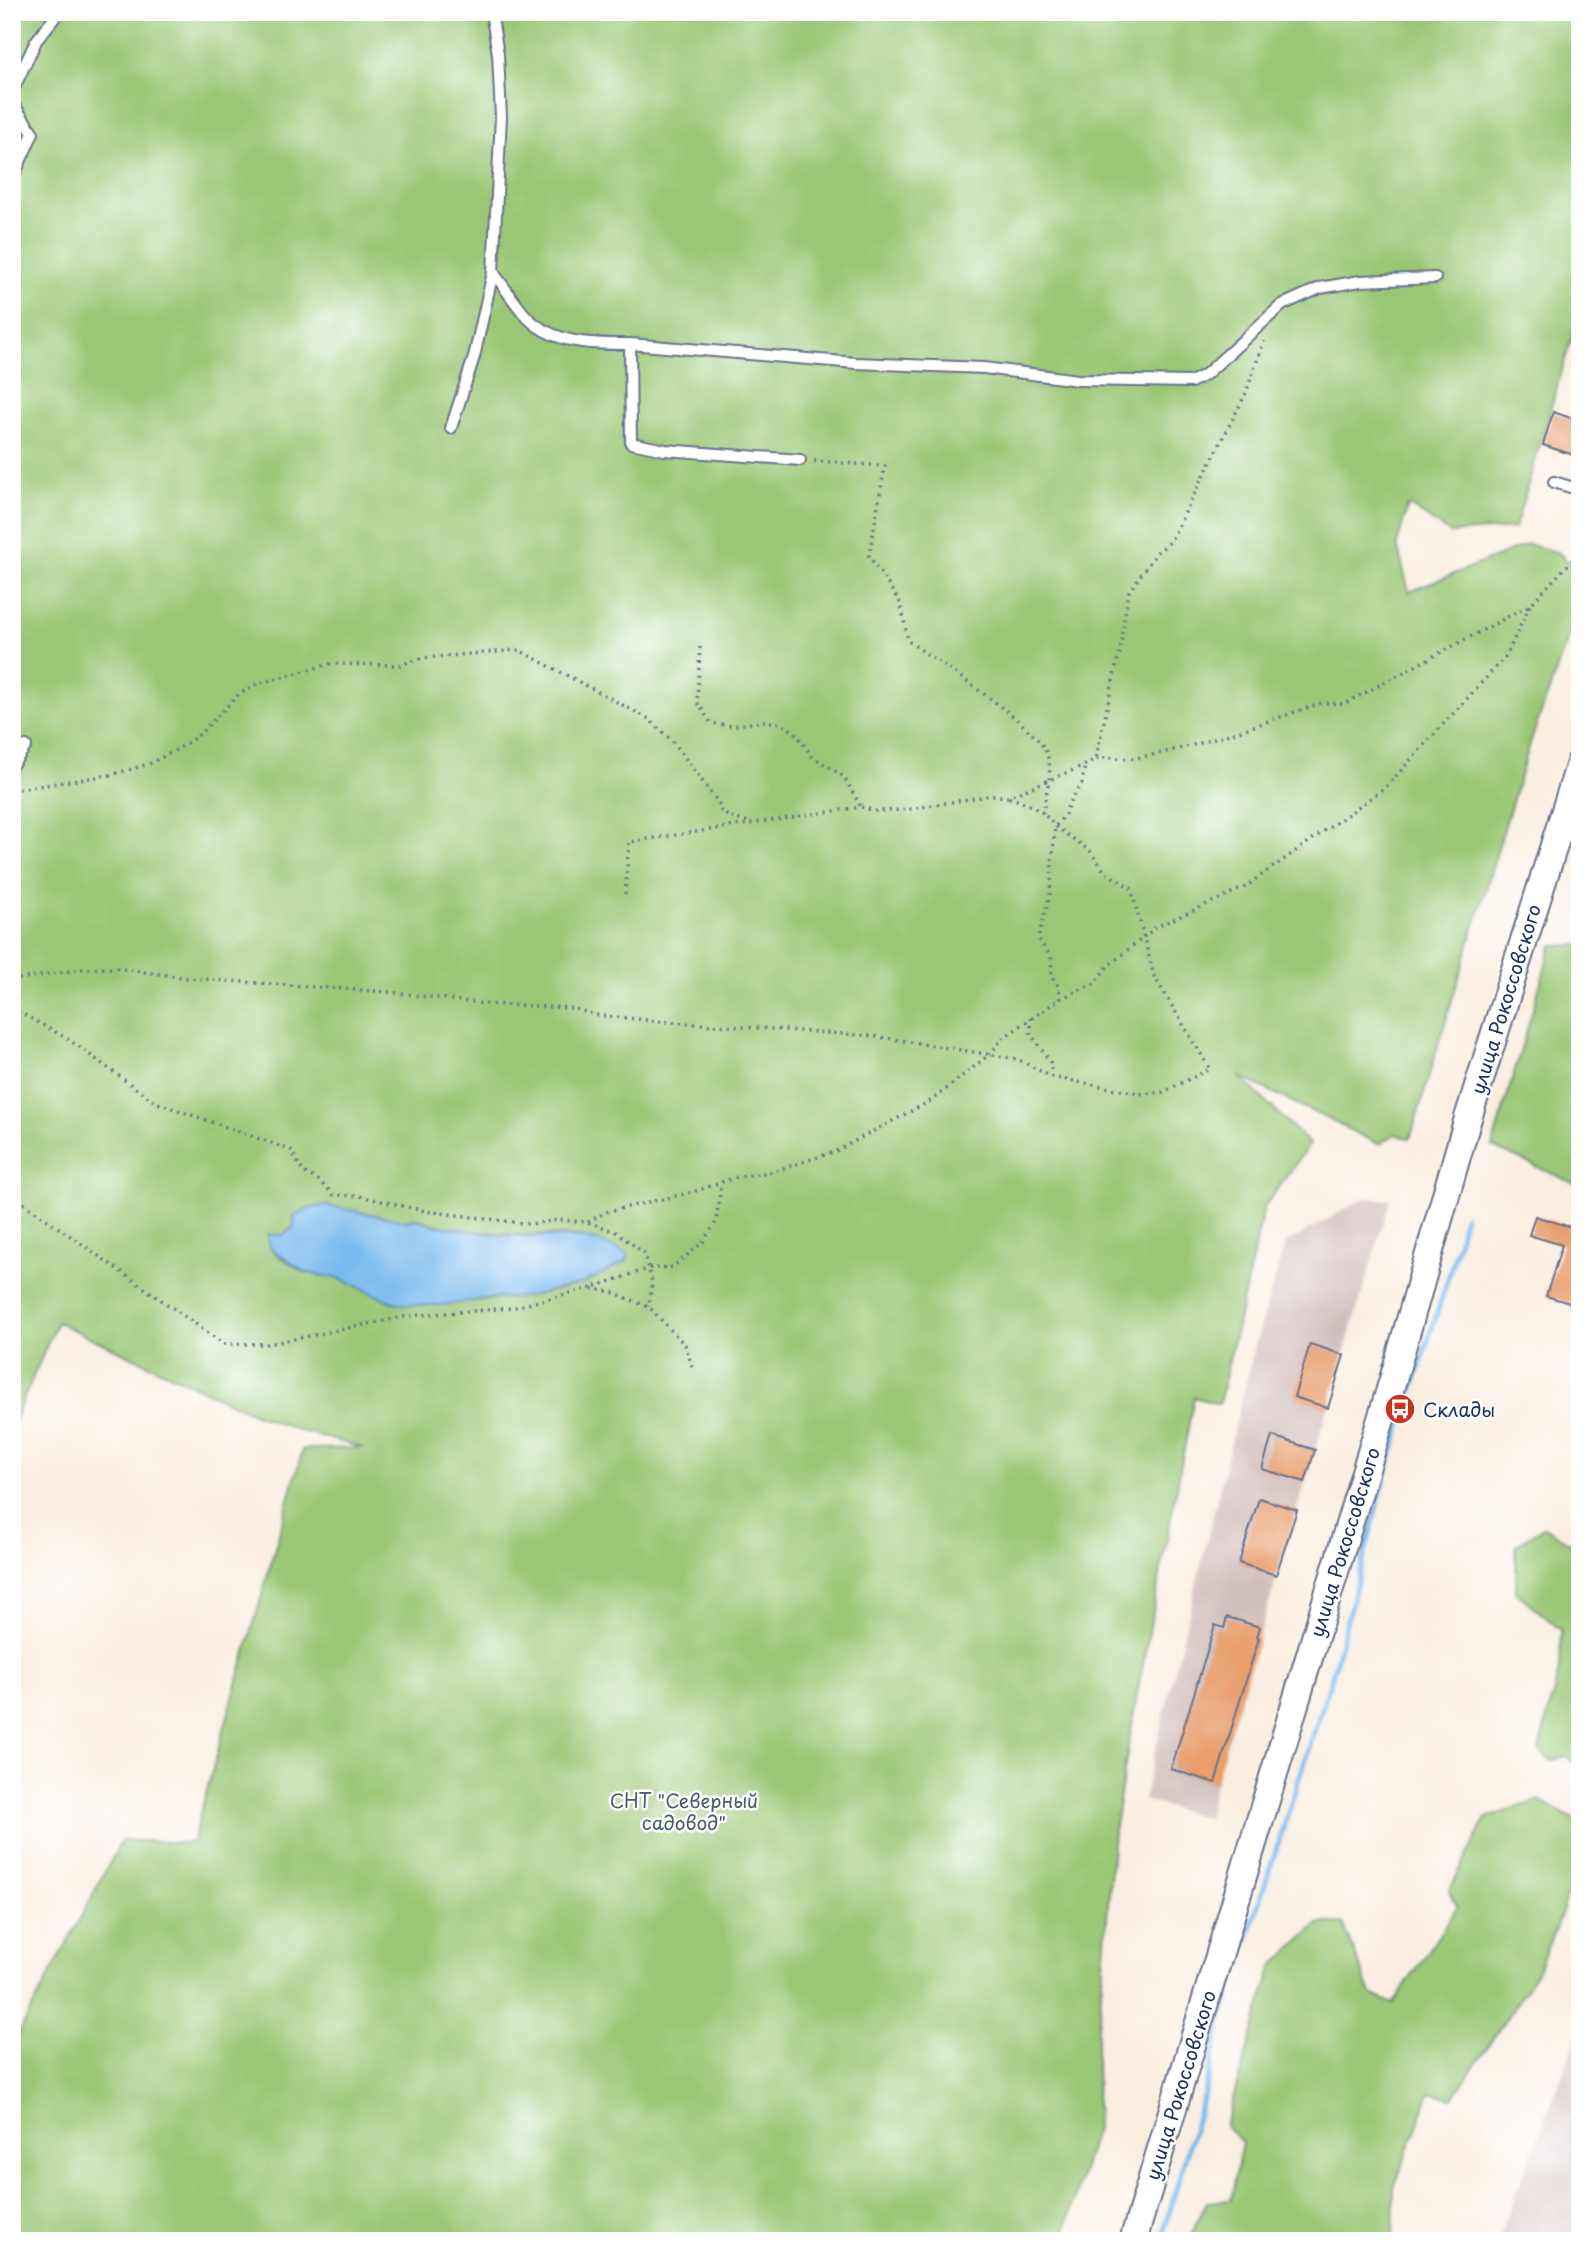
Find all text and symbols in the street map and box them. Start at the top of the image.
street label: улица Рокоссовского [1463,901,1547,1097]
bus stop icon: Склады [1383,1392,1417,1426]
place label: Склады [1423,1395,1495,1423]
street label: улица Рокоссовского [1302,1444,1386,1640]
park label: СНТ "Северный садовод" [610,1786,758,1836]
street label: улица Рокоссовского [1138,1987,1222,2183]

